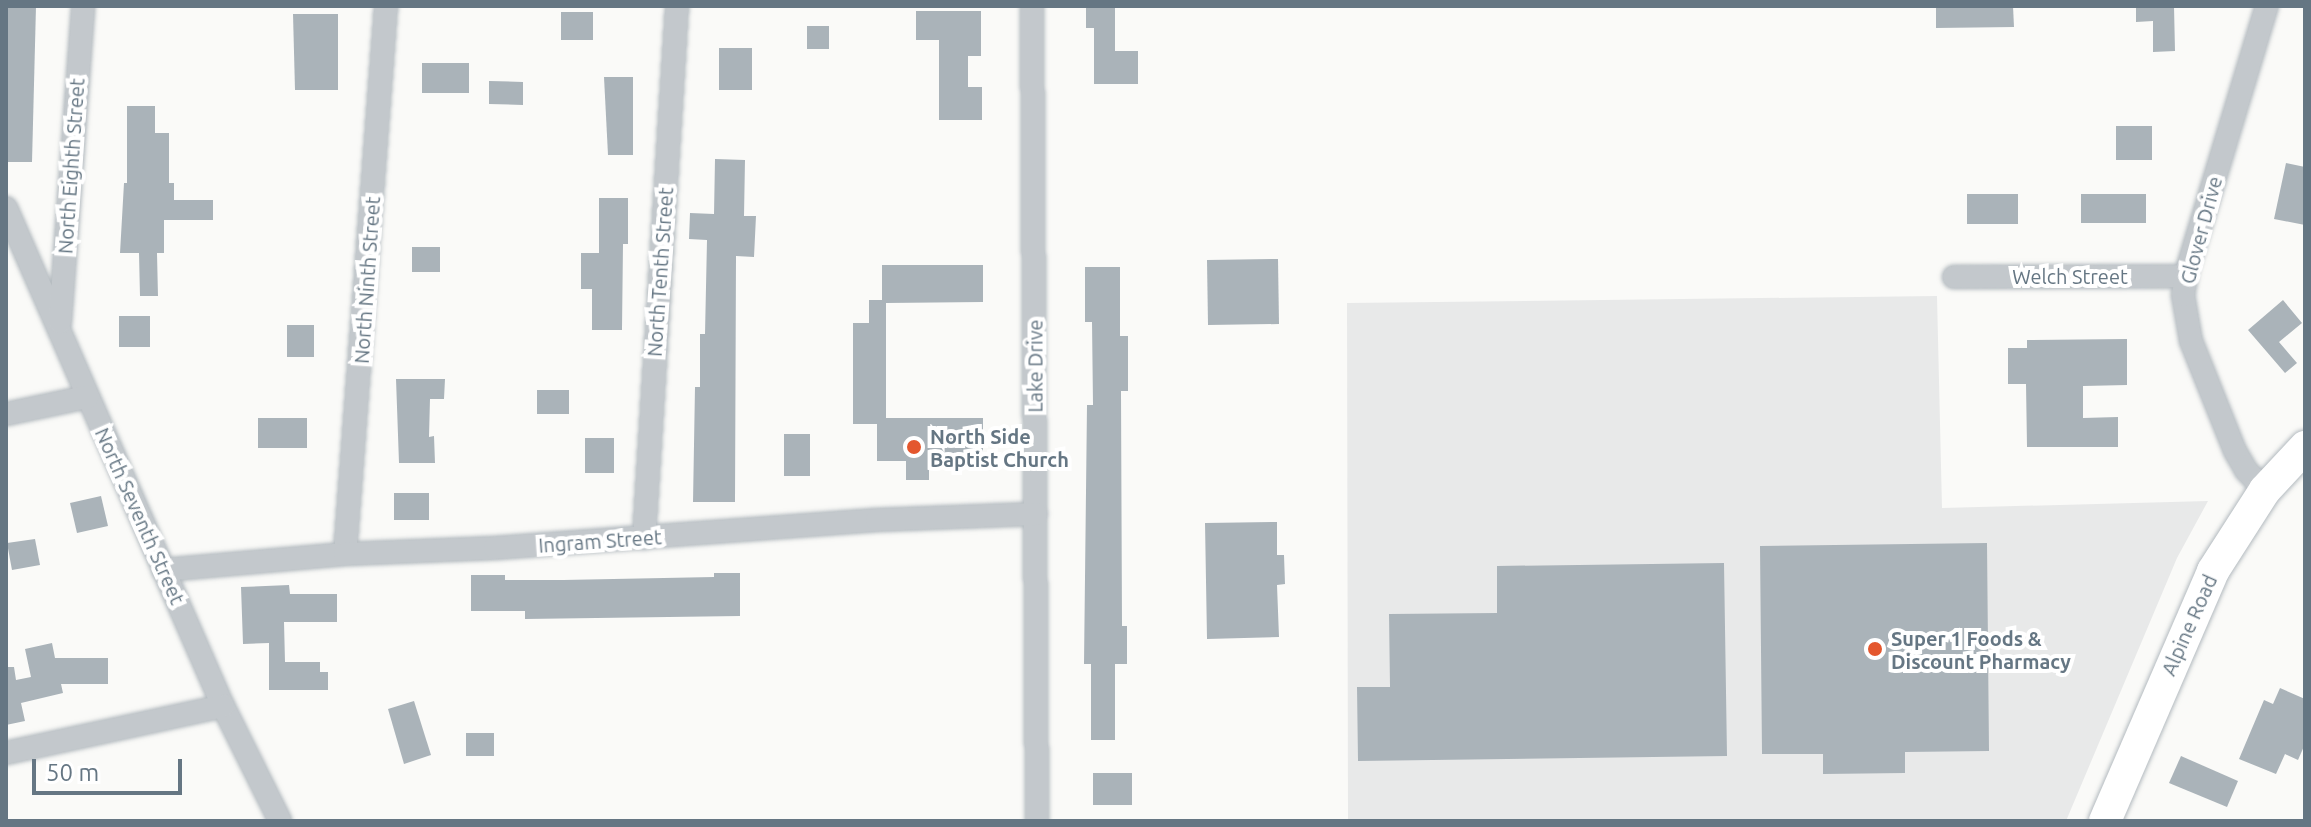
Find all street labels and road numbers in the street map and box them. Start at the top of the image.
street label: North Eighth Street [53,77,89,255]
street label: Glover Drive [2175,174,2227,286]
street label: North Tenth Street [642,186,678,358]
street label: North Ninth Street [349,196,385,364]
street label: Welch Street [2012,264,2128,288]
street label: Lake Drive [1023,319,1047,413]
street label: North Seventh Street [90,424,190,608]
street label: Ingram Street [538,525,662,557]
street label: Alpine Road [2156,571,2222,679]

